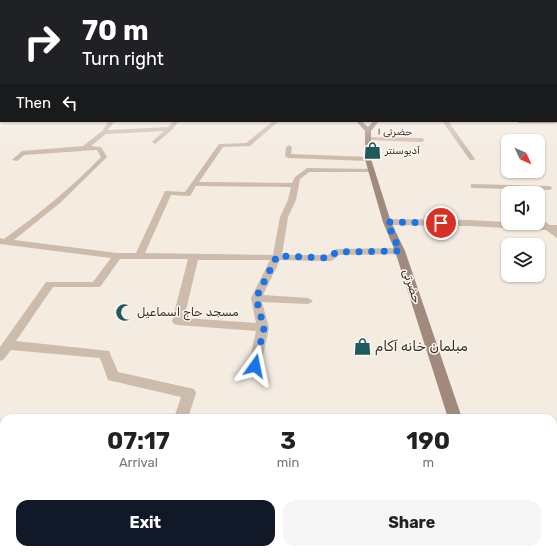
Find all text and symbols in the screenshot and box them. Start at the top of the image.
text: 70 m [82,14,149,47]
icon: right [16,16,68,68]
text: Turn right [82,48,164,70]
icon: left [59,92,81,114]
text: Then [16,94,51,112]
street label: حضرتی ۱ [377,126,412,138]
north arrow [501,134,545,178]
map controls [501,134,545,282]
shop icon: آدیوسنتر [362,140,382,160]
place label: آدیوسنتر [384,145,420,157]
button: sound [501,186,545,230]
pin [424,206,458,240]
icon: arrive [430,212,452,234]
button: layers [501,238,545,282]
street label: حضرتی [399,267,424,305]
mosque icon: مسجد حاج اسماعیل [114,302,134,322]
place label: مسجد حاج اسماعیل [137,305,239,321]
shop icon: مبلمان خانه آکام [352,336,372,356]
place label: مبلمان خانه آکام [375,338,468,356]
position arrow [234,345,276,387]
text: 07:17 [107,427,170,455]
text: 3 [280,427,296,455]
text: 190 [406,427,450,455]
text: Arrival [119,455,158,470]
text: min [277,455,299,470]
text: m [422,455,434,470]
button: Exit [16,500,275,546]
button: Share [283,500,541,546]

